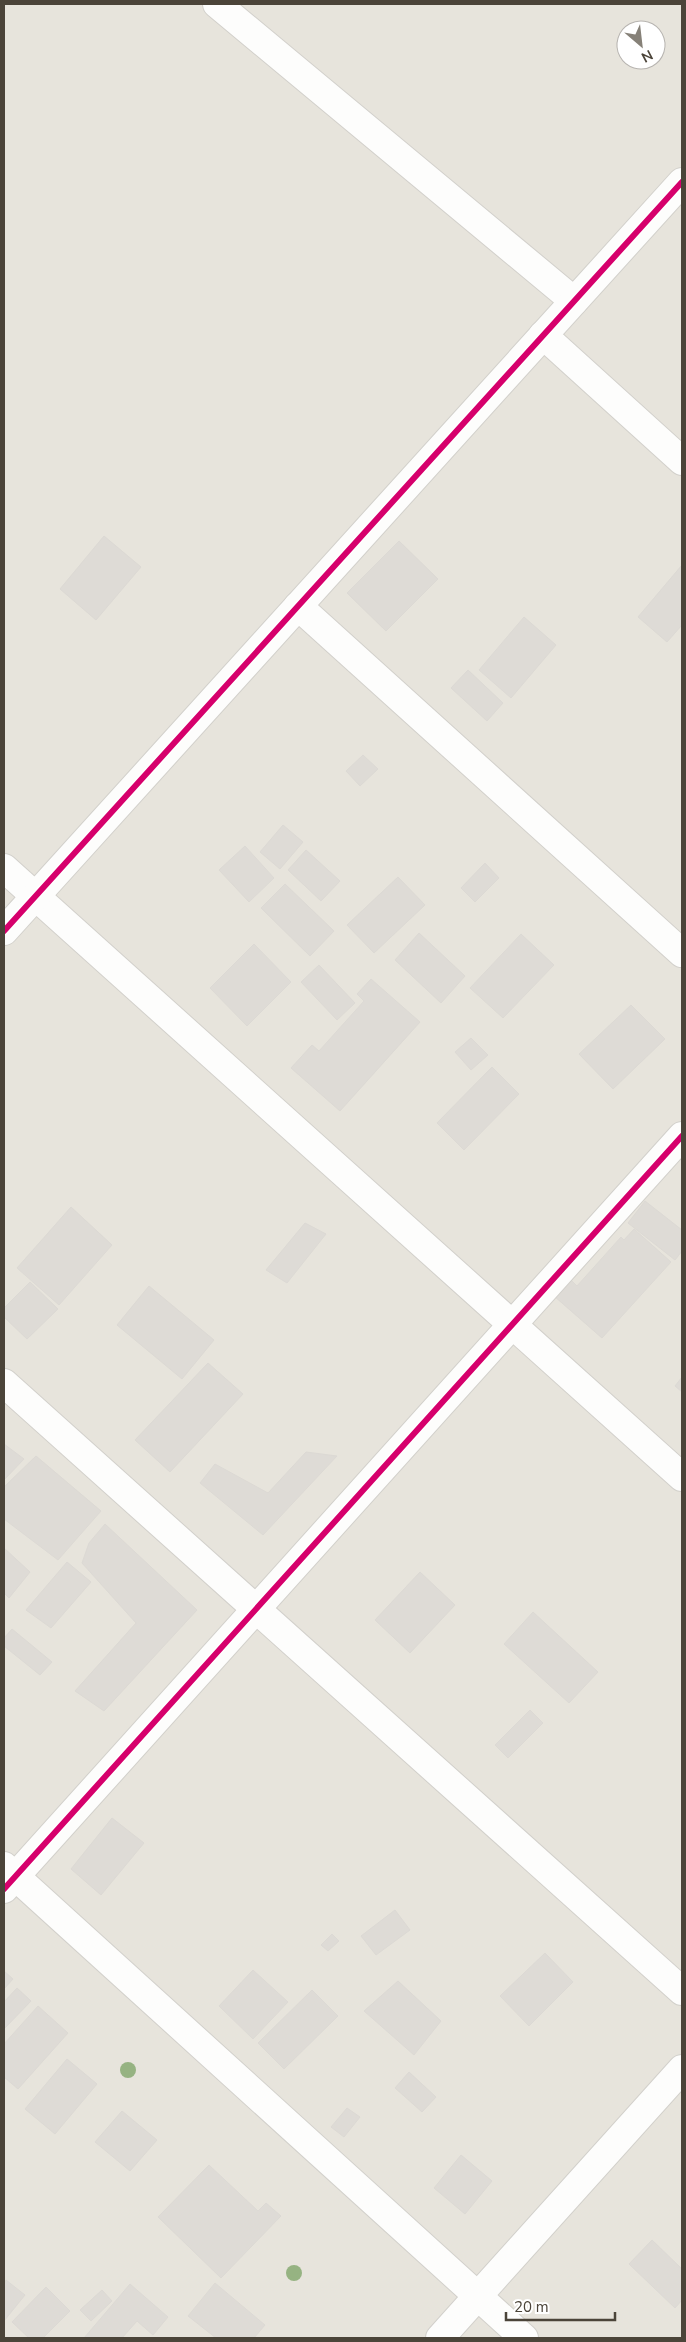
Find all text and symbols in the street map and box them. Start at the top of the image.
north arrow [616,20,666,70]
text: N [638,45,656,67]
scale bar [506,2290,615,2322]
text: 20 m [514,2297,549,2317]

